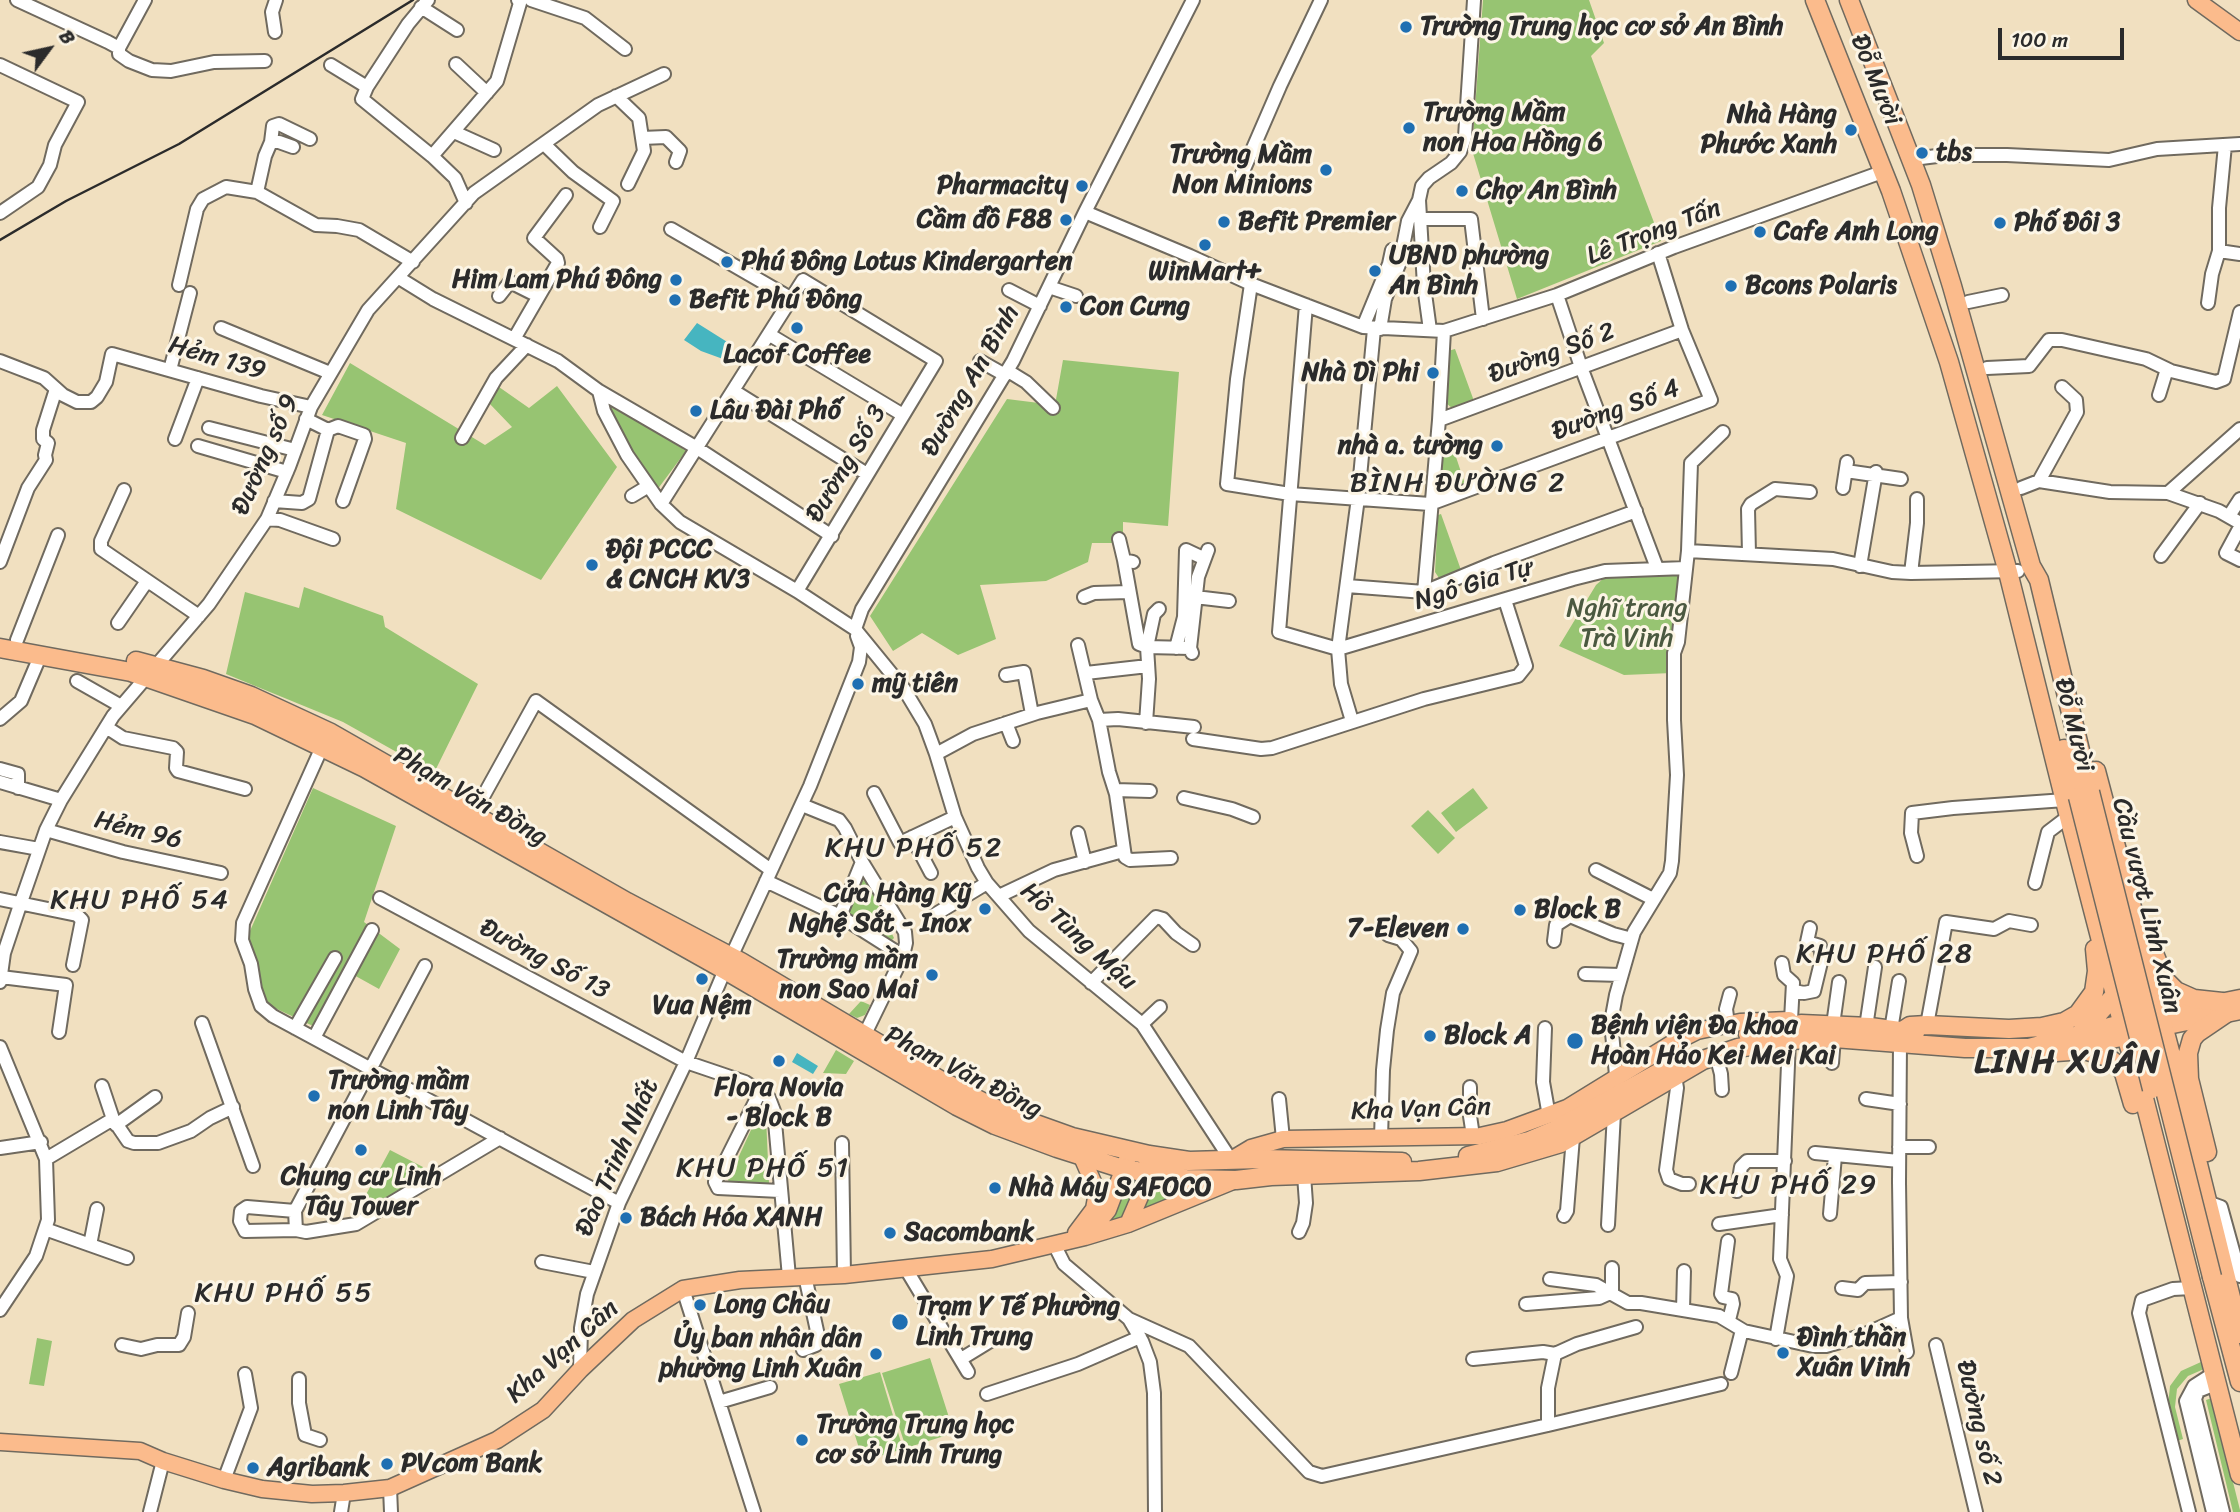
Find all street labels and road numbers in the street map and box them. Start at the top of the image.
street label: Đỗ Mười [1843,30,1907,130]
street label: Lê Trọng Tấn [1582,193,1726,273]
street label: Đường An Bình [915,300,1027,462]
street label: Đường Số 2 [1485,317,1619,391]
street label: Hẻm 139 [165,330,269,388]
street label: Đường Số 4 [1548,374,1684,448]
street label: Đường số 9 [226,390,306,520]
street label: Đường Số 3 [800,400,894,528]
street label: Ngô Gia Tự [1411,552,1537,618]
street label: Đỗ Mười [2046,675,2100,775]
street label: Phạm Văn Đồng [387,740,553,854]
street label: Cầu vượt Linh Xuân [2104,795,2188,1017]
street label: Hẻm 96 [91,805,185,857]
street label: Hồ Tùng Mậu [1013,876,1143,998]
street label: Đường Số 13 [474,913,614,1007]
street label: Phạm Văn Đồng [879,1020,1047,1126]
street label: Đào Trinh Nhất [569,1074,667,1242]
street label: Kha Vạn Cân [1351,1092,1491,1128]
street label: Kha Vạn Cân [501,1294,625,1410]
street label: Đường số 2 [1948,1357,2008,1489]

